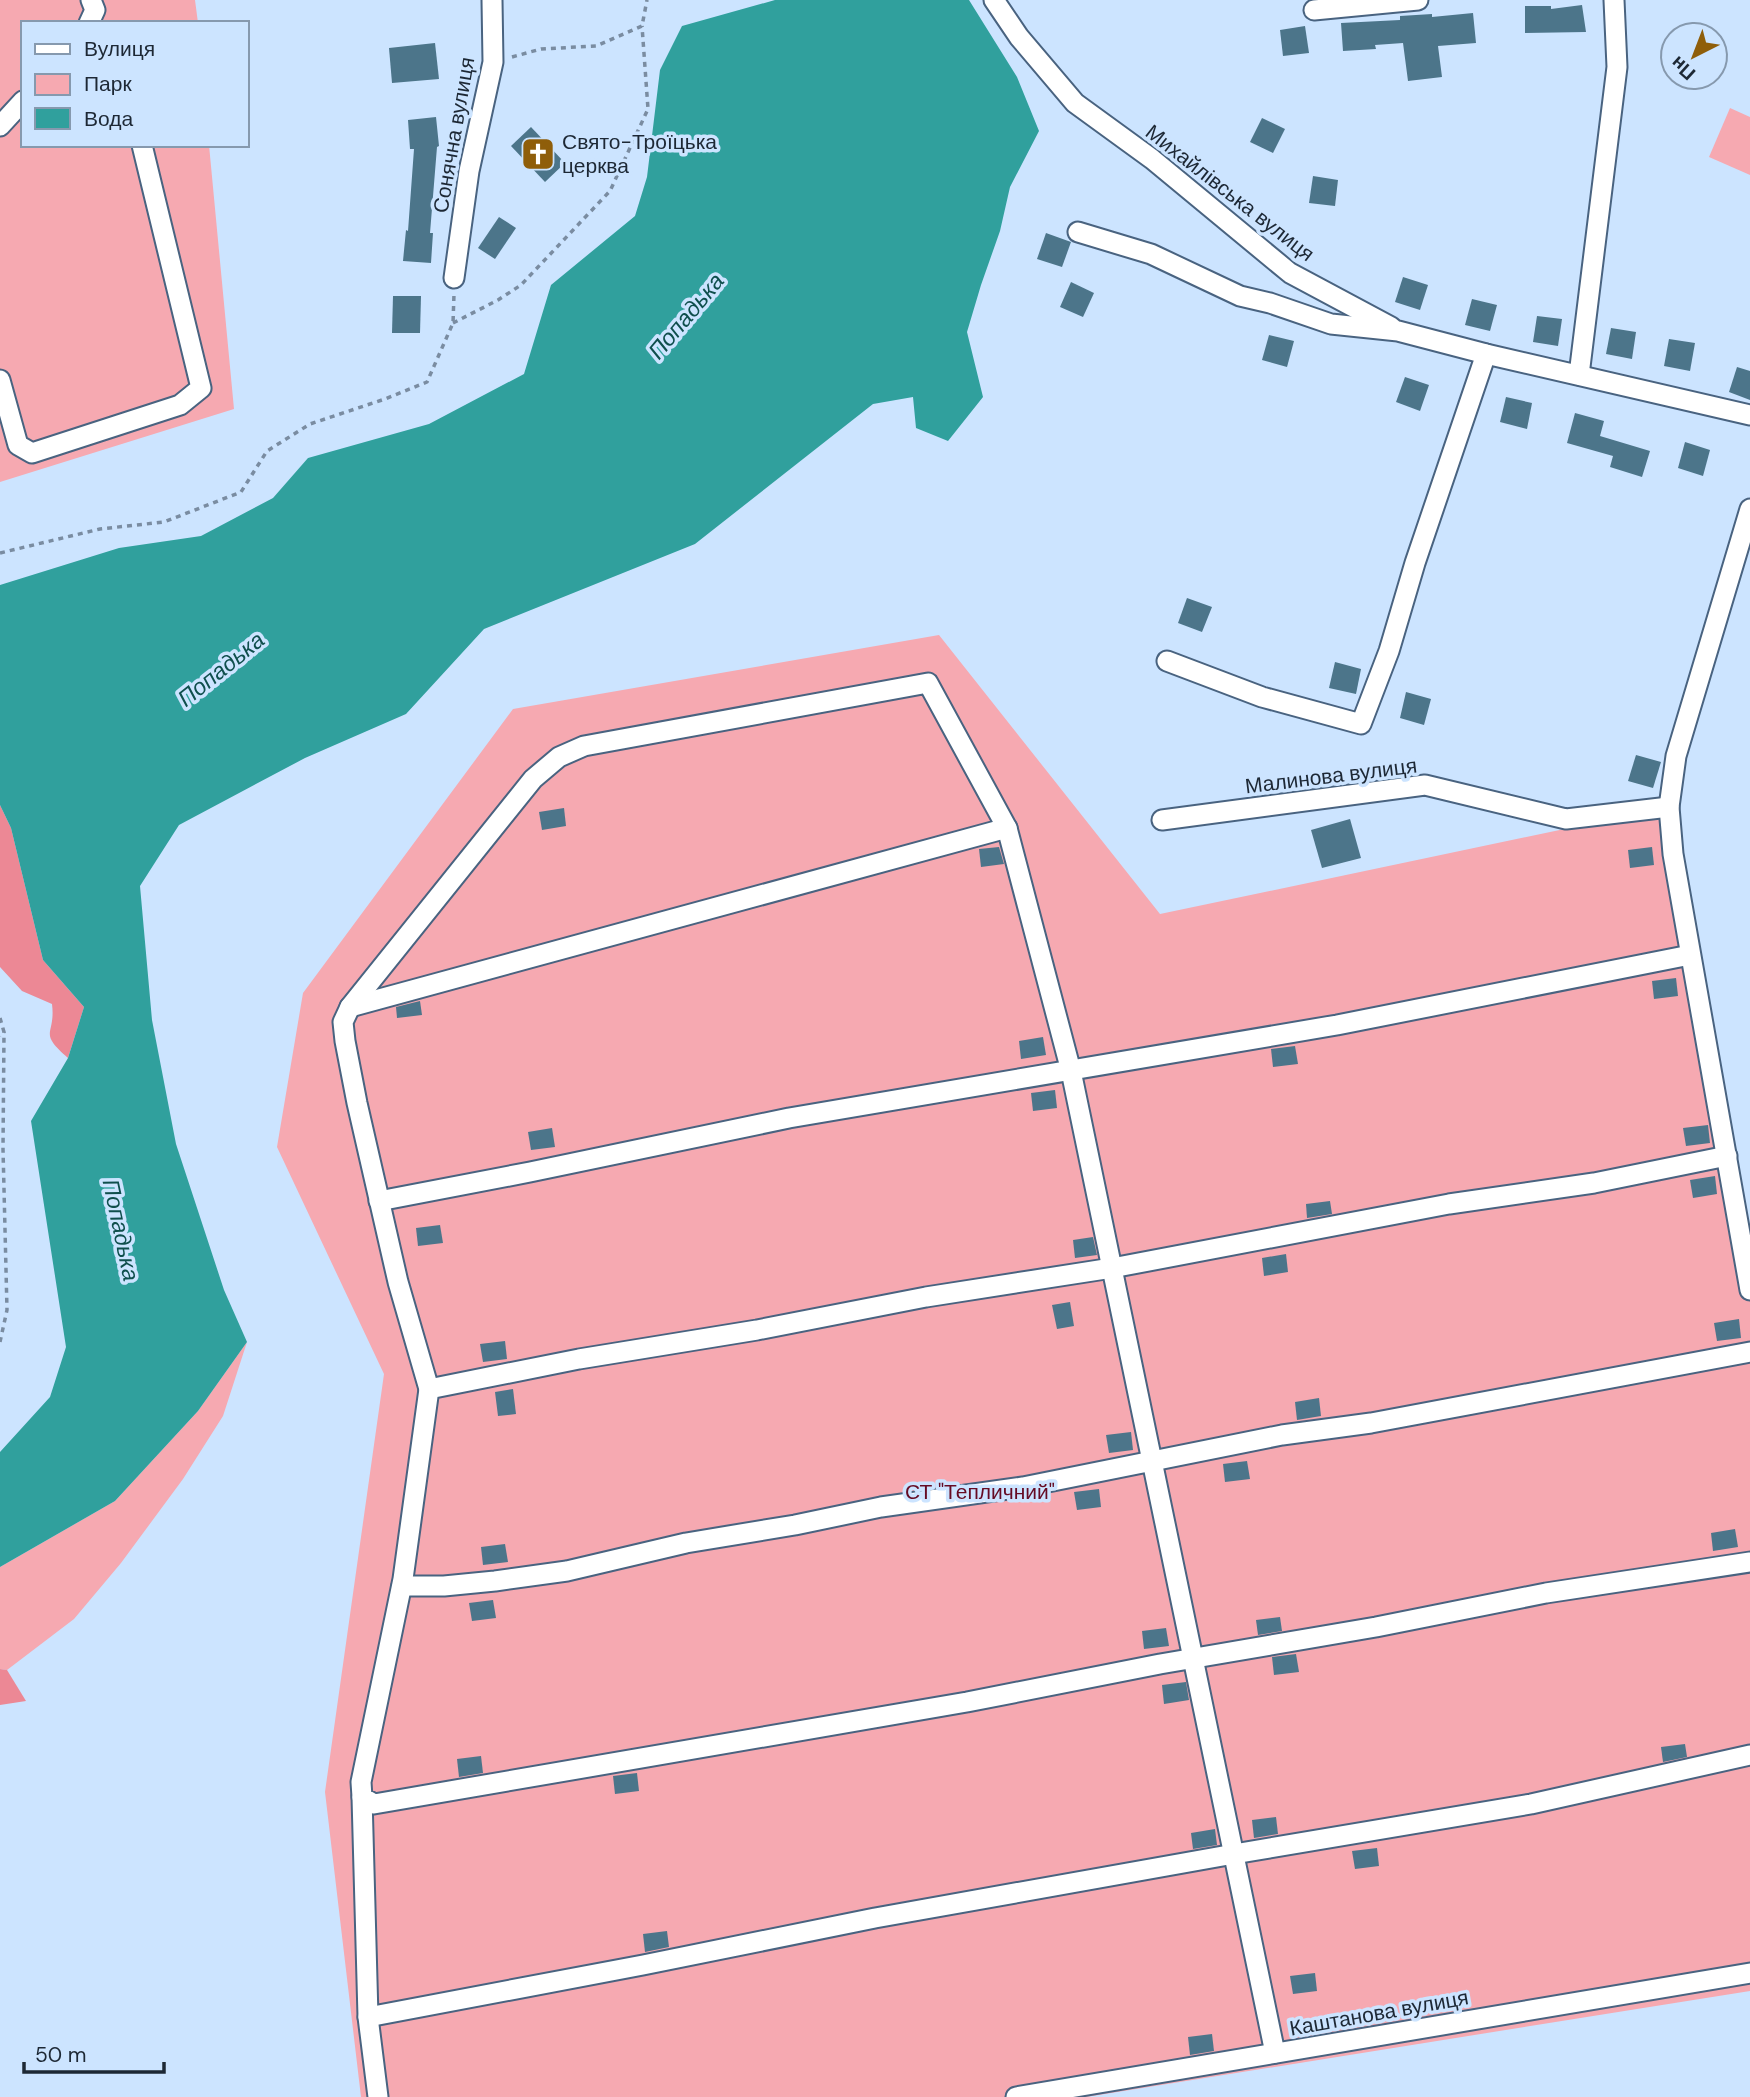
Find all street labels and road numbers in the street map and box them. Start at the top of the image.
street label: Сонячна вулиця [427,55,481,215]
street label: Михайлівська вулиця [1140,118,1320,268]
street label: Малинова вулиця [1243,752,1419,800]
street label: Каштанова вулиця [1287,1983,1471,2043]

